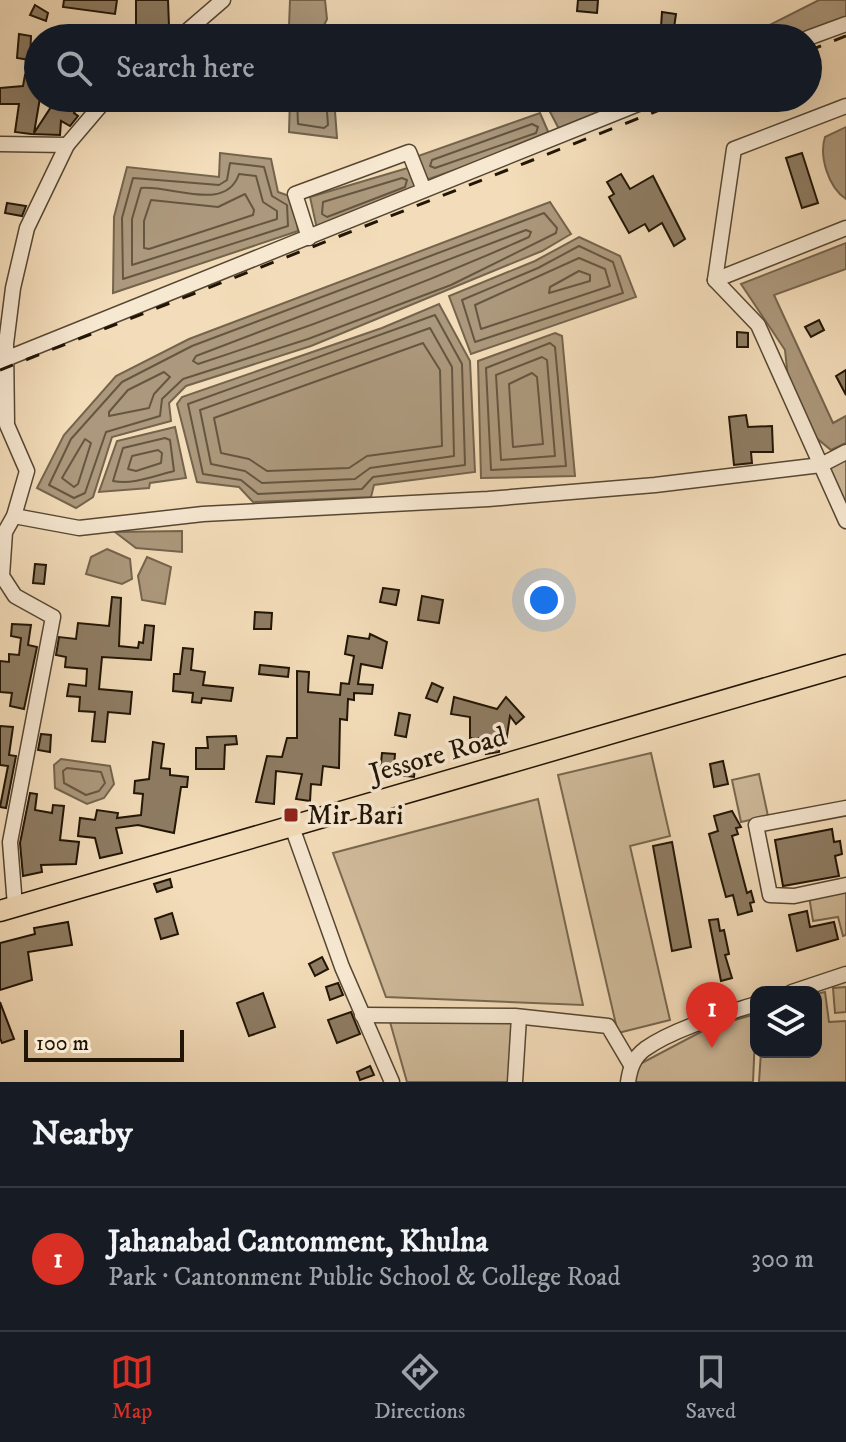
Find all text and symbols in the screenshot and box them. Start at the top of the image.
search box [24,24,822,112]
icon: search [52,46,96,90]
text: Search here [116,50,255,87]
your location [524,580,564,620]
street label: Jessore Road [363,719,510,792]
place label: Mir Bari [307,798,403,833]
marker: Mir Bari [282,806,300,824]
pin: 1 [686,982,738,1048]
map controls [750,986,822,1058]
button: layers [750,986,822,1058]
scale bar [24,1026,184,1062]
text: 100 m [36,1030,89,1057]
text: Nearby [32,1113,133,1155]
text: Jahanabad Cantonment, Khulna [108,1224,488,1261]
text: 1 [53,1243,63,1276]
text: 300 m [751,1243,814,1276]
text: Park · Cantonment Public School & College Road [108,1261,620,1294]
tab: Map [110,1350,154,1425]
tab: Directions [374,1350,465,1425]
tab: Saved [685,1350,736,1425]

